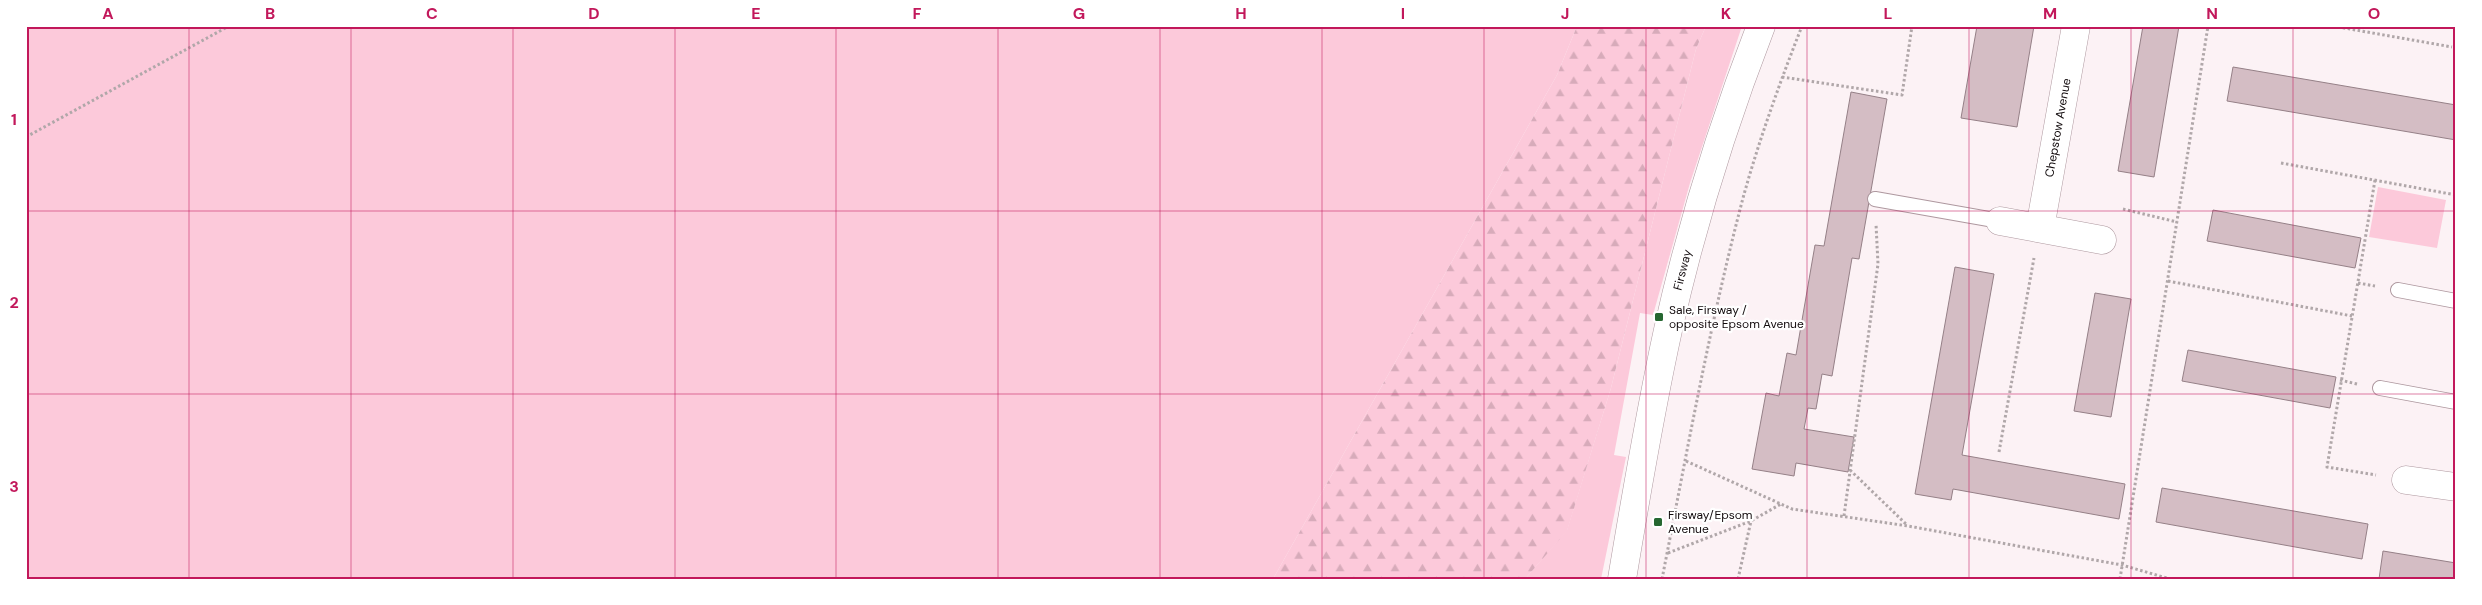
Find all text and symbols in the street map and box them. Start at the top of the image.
text: A [102,3,114,24]
text: B [265,3,275,24]
text: C [426,3,438,24]
text: D [588,3,600,24]
text: E [751,3,761,24]
text: F [913,3,922,24]
text: G [1073,3,1085,24]
text: H [1235,3,1247,24]
text: I [1401,3,1405,24]
text: J [1561,3,1569,24]
text: K [1721,3,1732,24]
text: L [1884,3,1893,24]
text: M [2043,3,2057,24]
text: N [2206,3,2218,24]
text: O [2368,3,2380,24]
street label: Chepstow Avenue [2041,77,2075,178]
text: 1 [11,109,17,130]
street label: Firsway [1670,247,1695,292]
text: 2 [9,292,19,313]
place label: Sale, Firsway / opposite Epsom Avenue [1669,302,1804,332]
marker: Sale, Firsway / opposite Epsom Avenue [1653,311,1665,323]
text: 3 [9,476,19,497]
place label: Firsway/Epsom Avenue [1668,507,1753,537]
marker: Firsway/Epsom Avenue [1652,516,1664,528]

